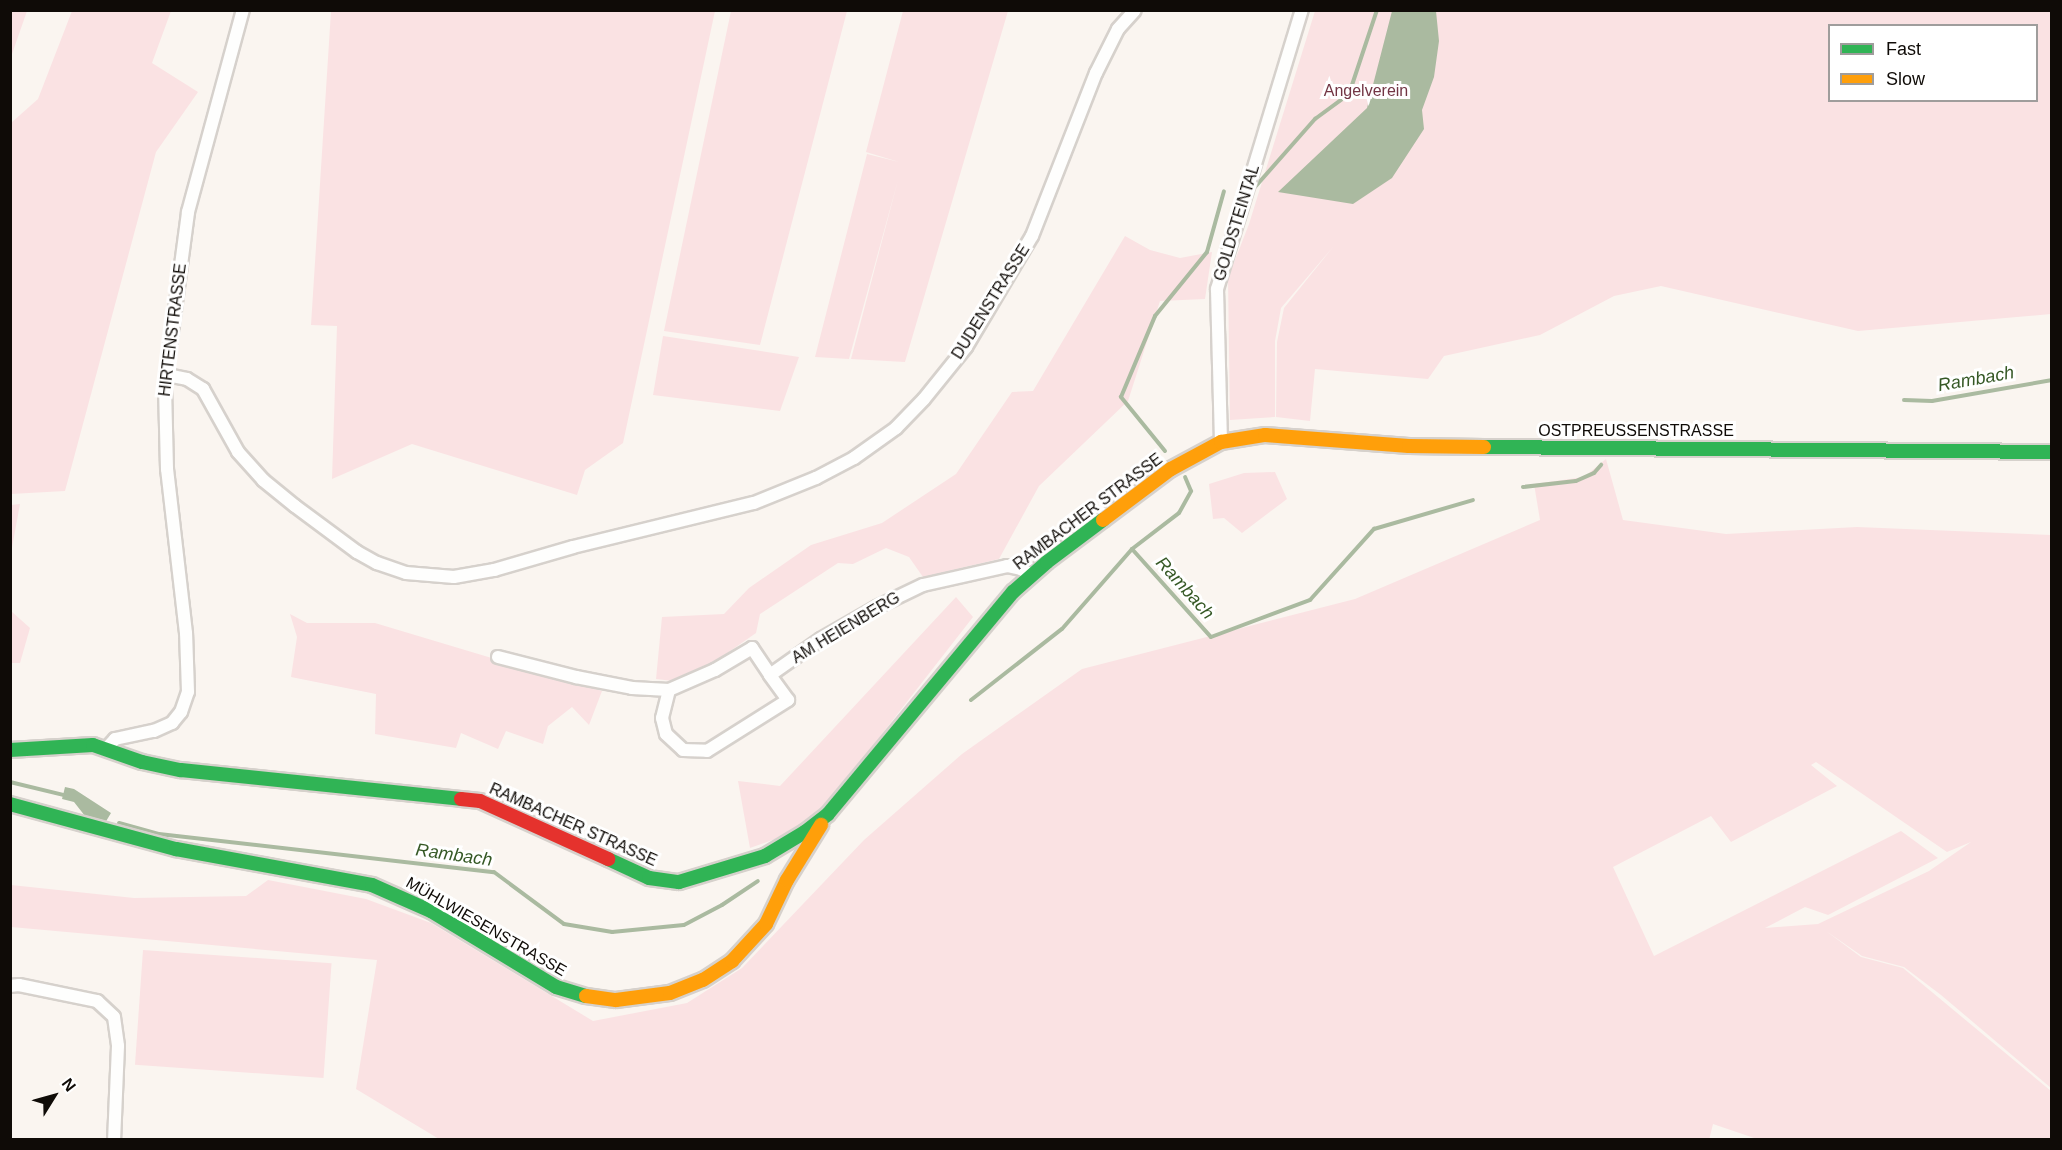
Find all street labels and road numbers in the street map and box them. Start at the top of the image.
street label: GOLDSTEINTAL [1210,163,1264,283]
street label: DUDENSTRASSE [948,241,1034,363]
street label: HIRTENSTRASSE [155,262,191,398]
street label: OSTPREUSSENSTRASSE [1538,421,1734,441]
street label: RAMBACHER STRASSE [1010,450,1166,574]
street label: AM HEIENBERG [788,588,904,668]
street label: RAMBACHER STRASSE [486,779,660,871]
street label: MÜHLWIESENSTRASSE [402,873,570,981]

